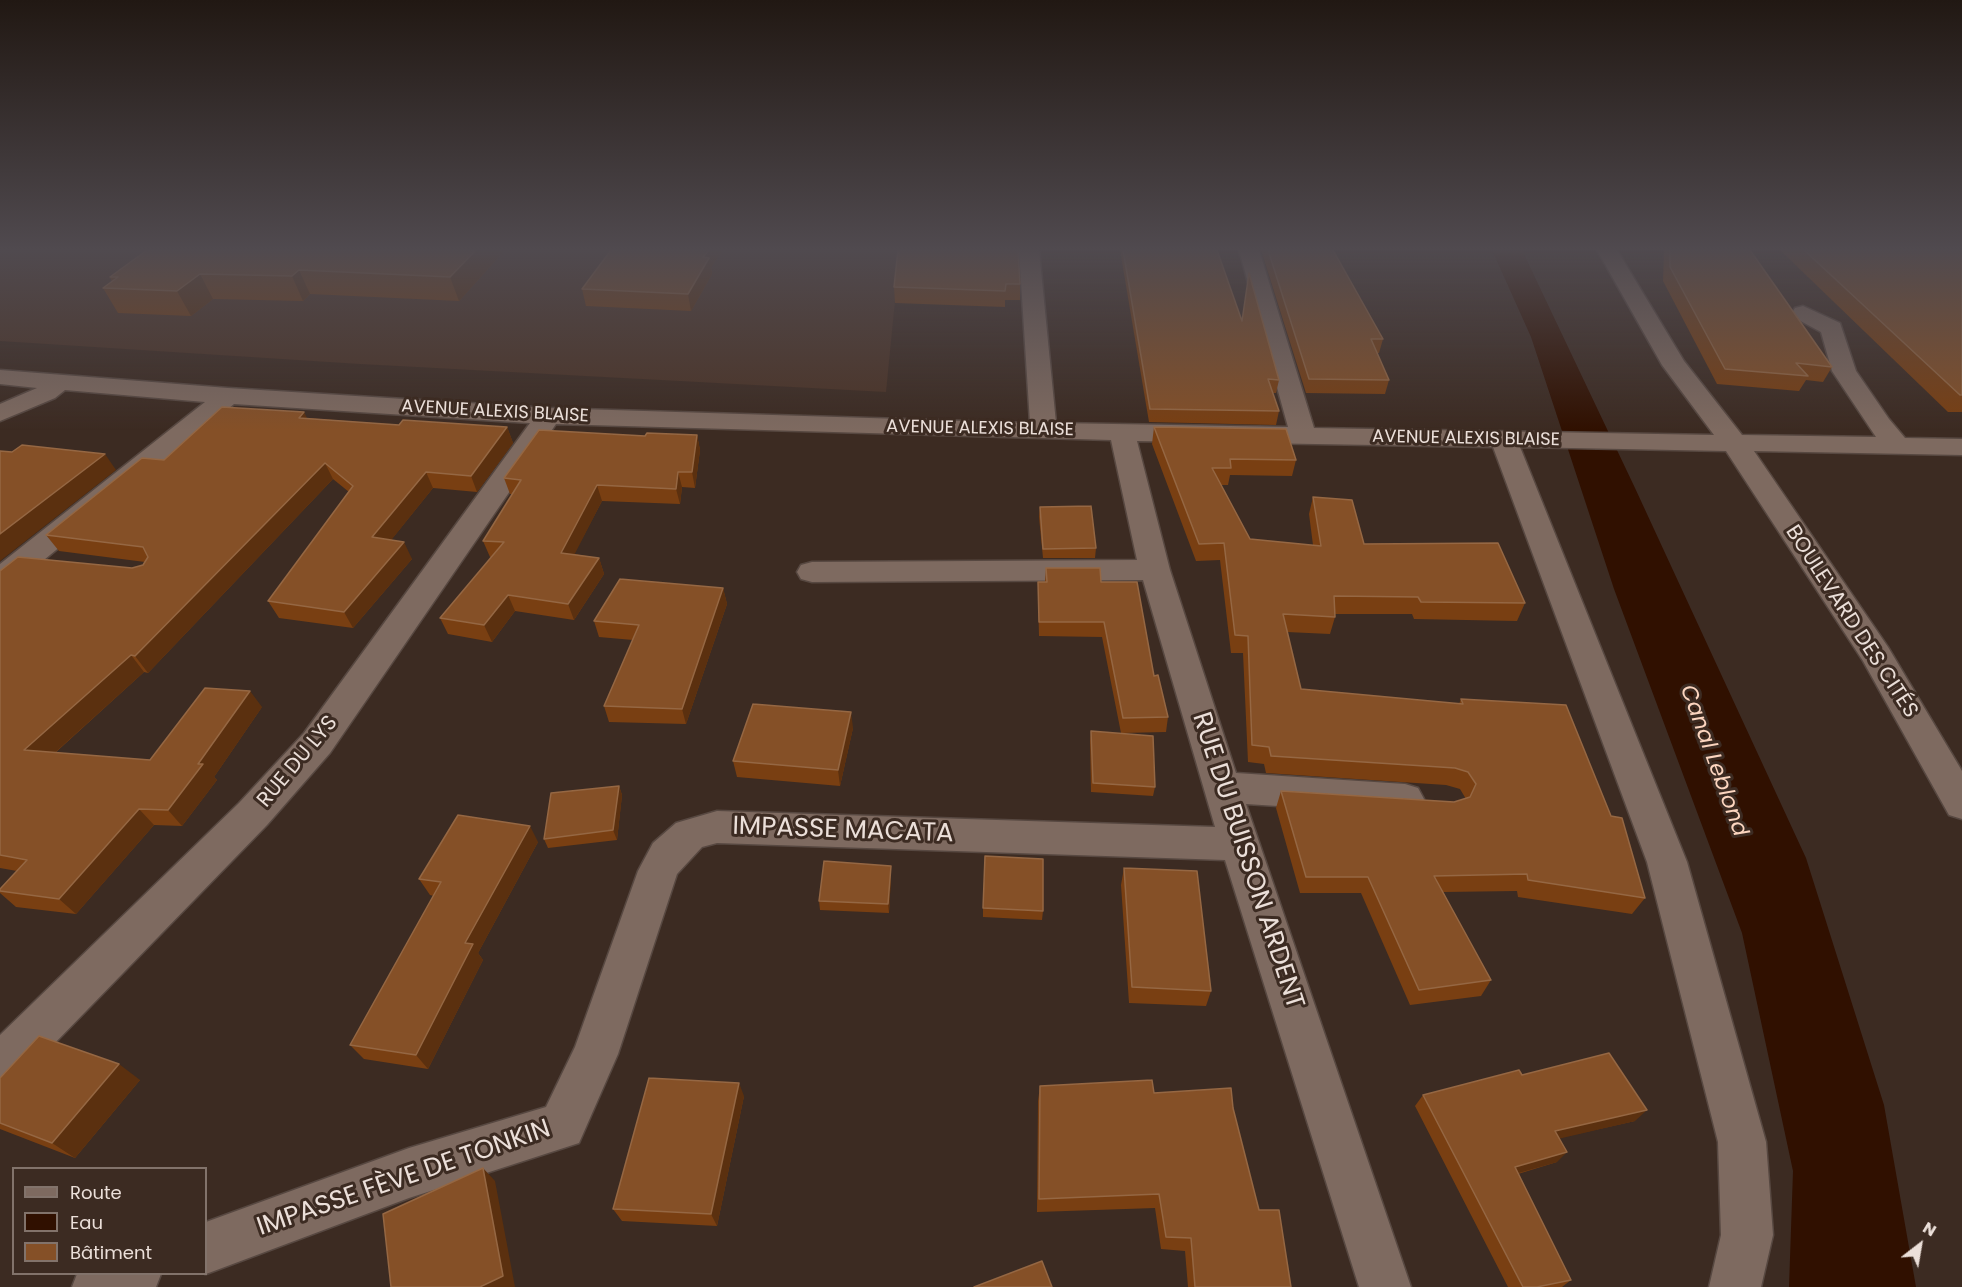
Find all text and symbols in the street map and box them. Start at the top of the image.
street label: AVENUE ALEXIS BLAISE [401,396,589,428]
street label: AVENUE ALEXIS BLAISE [886,417,1074,441]
street label: AVENUE ALEXIS BLAISE [1372,427,1560,451]
street label: BOULEVARD DES CITÉS [1779,521,1923,723]
water label: Canal Leblond [1673,682,1753,840]
street label: RUE DU BUISSON ARDENT [1184,709,1310,1013]
street label: RUE DU LYS [252,711,344,813]
street label: IMPASSE MACATA [732,812,954,850]
street label: IMPASSE FÈVE DE TONKIN [253,1114,555,1244]
legend [12,1167,207,1275]
text: Route [70,1180,122,1205]
text: Eau [70,1210,103,1235]
north arrow [1890,1215,1950,1275]
text: N [1918,1216,1941,1242]
text: Bâtiment [70,1240,152,1265]

